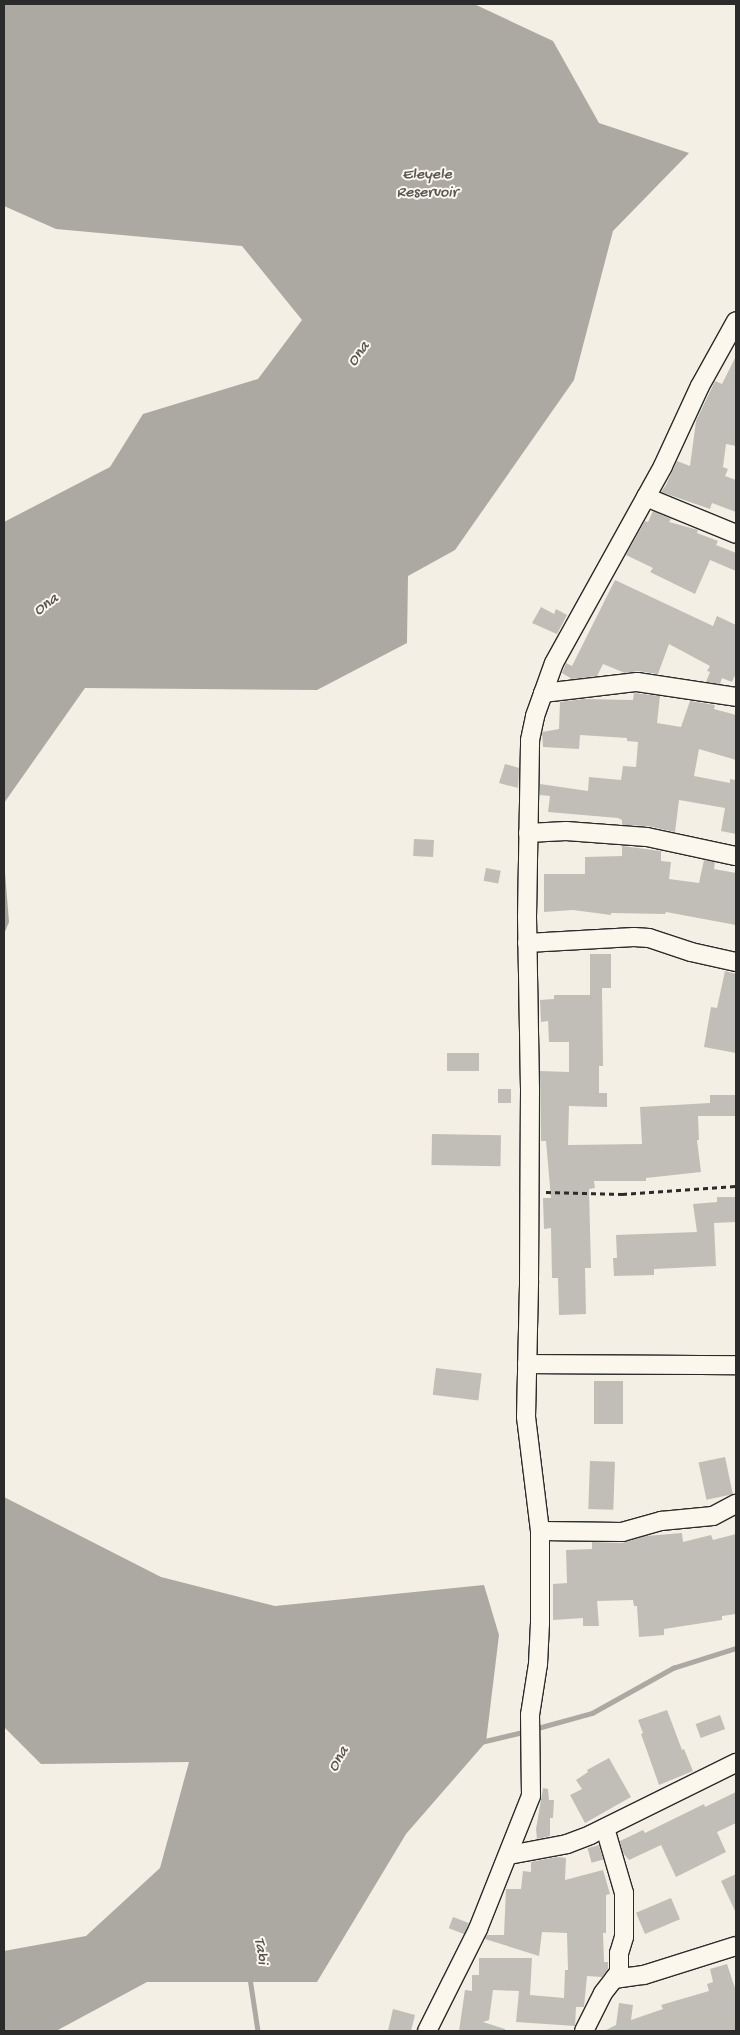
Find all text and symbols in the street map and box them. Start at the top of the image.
water label: Eleyele Reservoir [397,166,457,204]
water label: Ona [345,339,375,371]
water label: Ona [31,591,63,621]
water label: Ona [325,1744,355,1776]
water label: Tabi [248,1936,270,1966]

